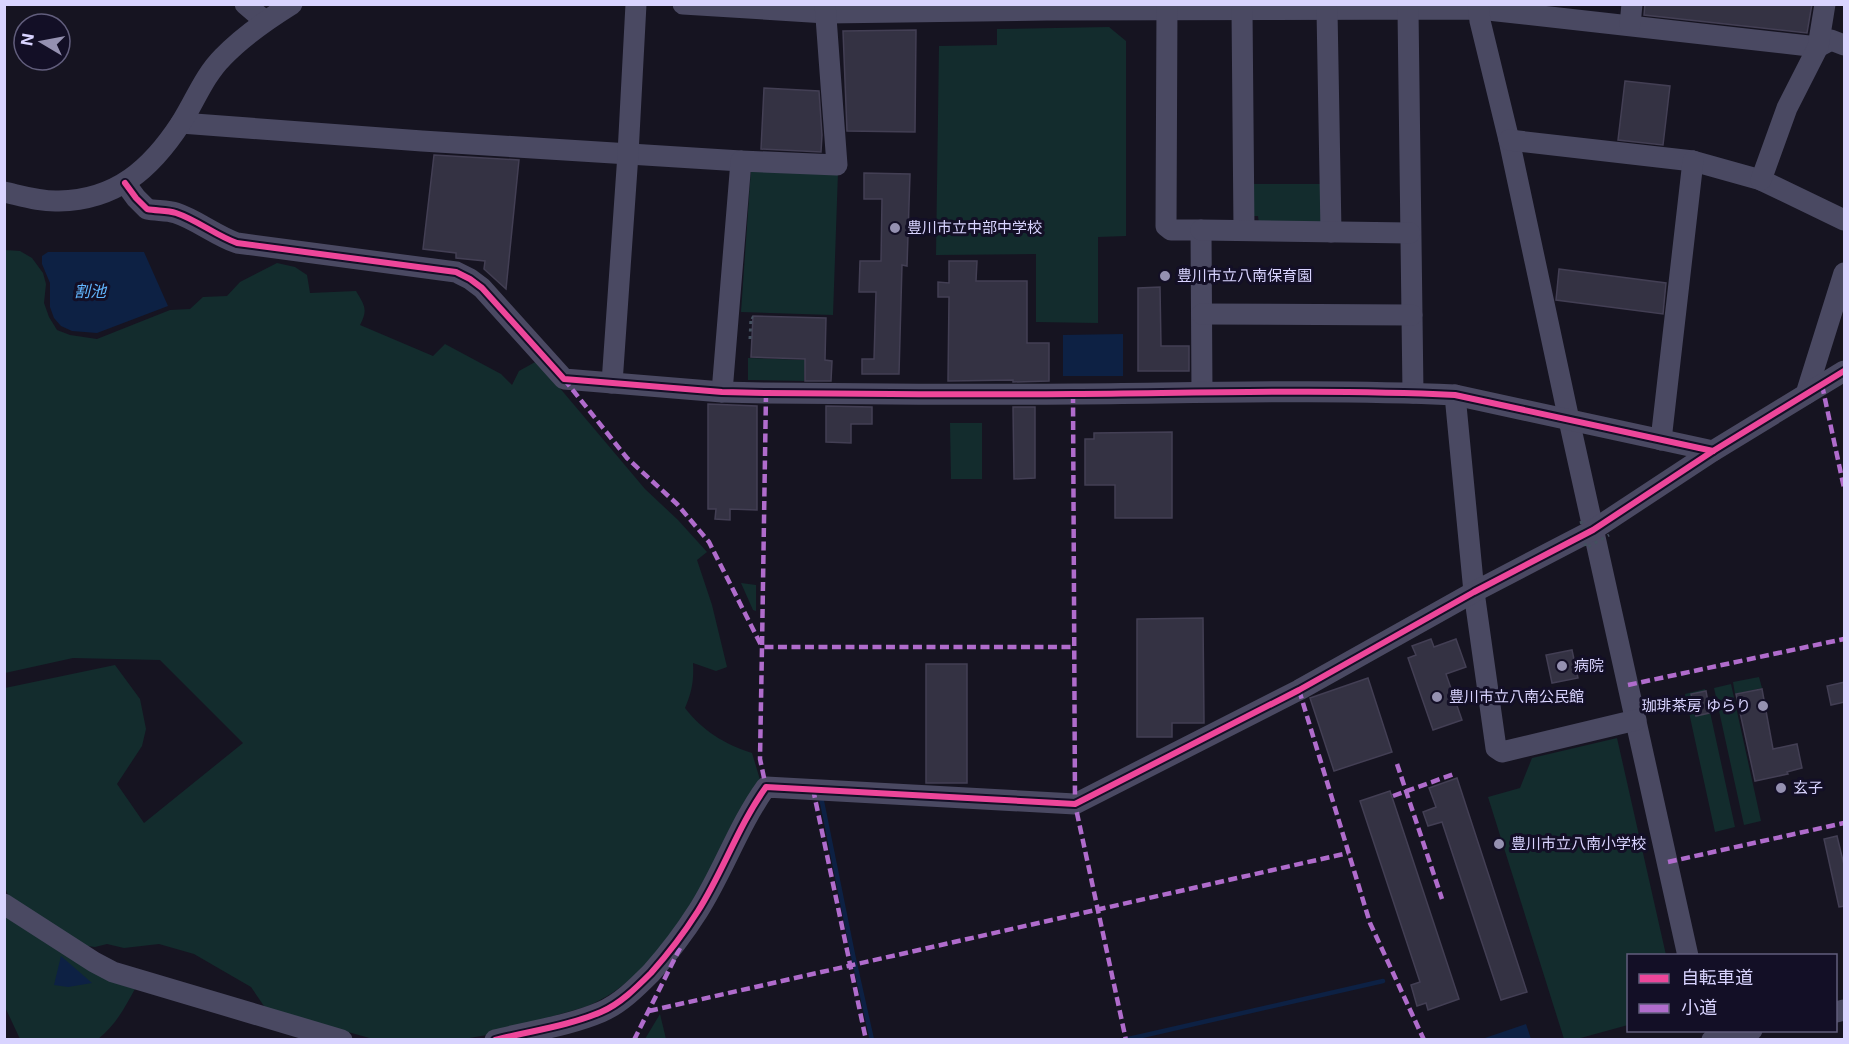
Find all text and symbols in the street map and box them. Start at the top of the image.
north arrow [12,12,72,72]
text: N [16,32,38,47]
place label: 豊川市立中部中学校 [907,218,1042,237]
marker: 豊川市立中部中学校 [888,221,902,235]
place label: 豊川市立八南保育園 [1177,266,1312,285]
marker: 豊川市立八南保育園 [1158,269,1172,283]
water label: 割池 [74,281,108,301]
place label: 病院 [1574,656,1604,675]
marker: 病院 [1555,659,1569,673]
place label: 豊川市立八南公民館 [1449,687,1584,706]
marker: 豊川市立八南公民館 [1430,690,1444,704]
place label: 珈琲茶房 ゆらり [1642,696,1751,715]
marker: 珈琲茶房 ゆらり [1756,699,1770,713]
place label: 玄子 [1793,778,1823,797]
marker: 玄子 [1774,781,1788,795]
place label: 豊川市立八南小学校 [1511,834,1646,853]
marker: 豊川市立八南小学校 [1492,837,1506,851]
legend [1627,954,1837,1032]
text: 自転車道 [1681,967,1753,988]
text: 小道 [1681,997,1717,1018]

